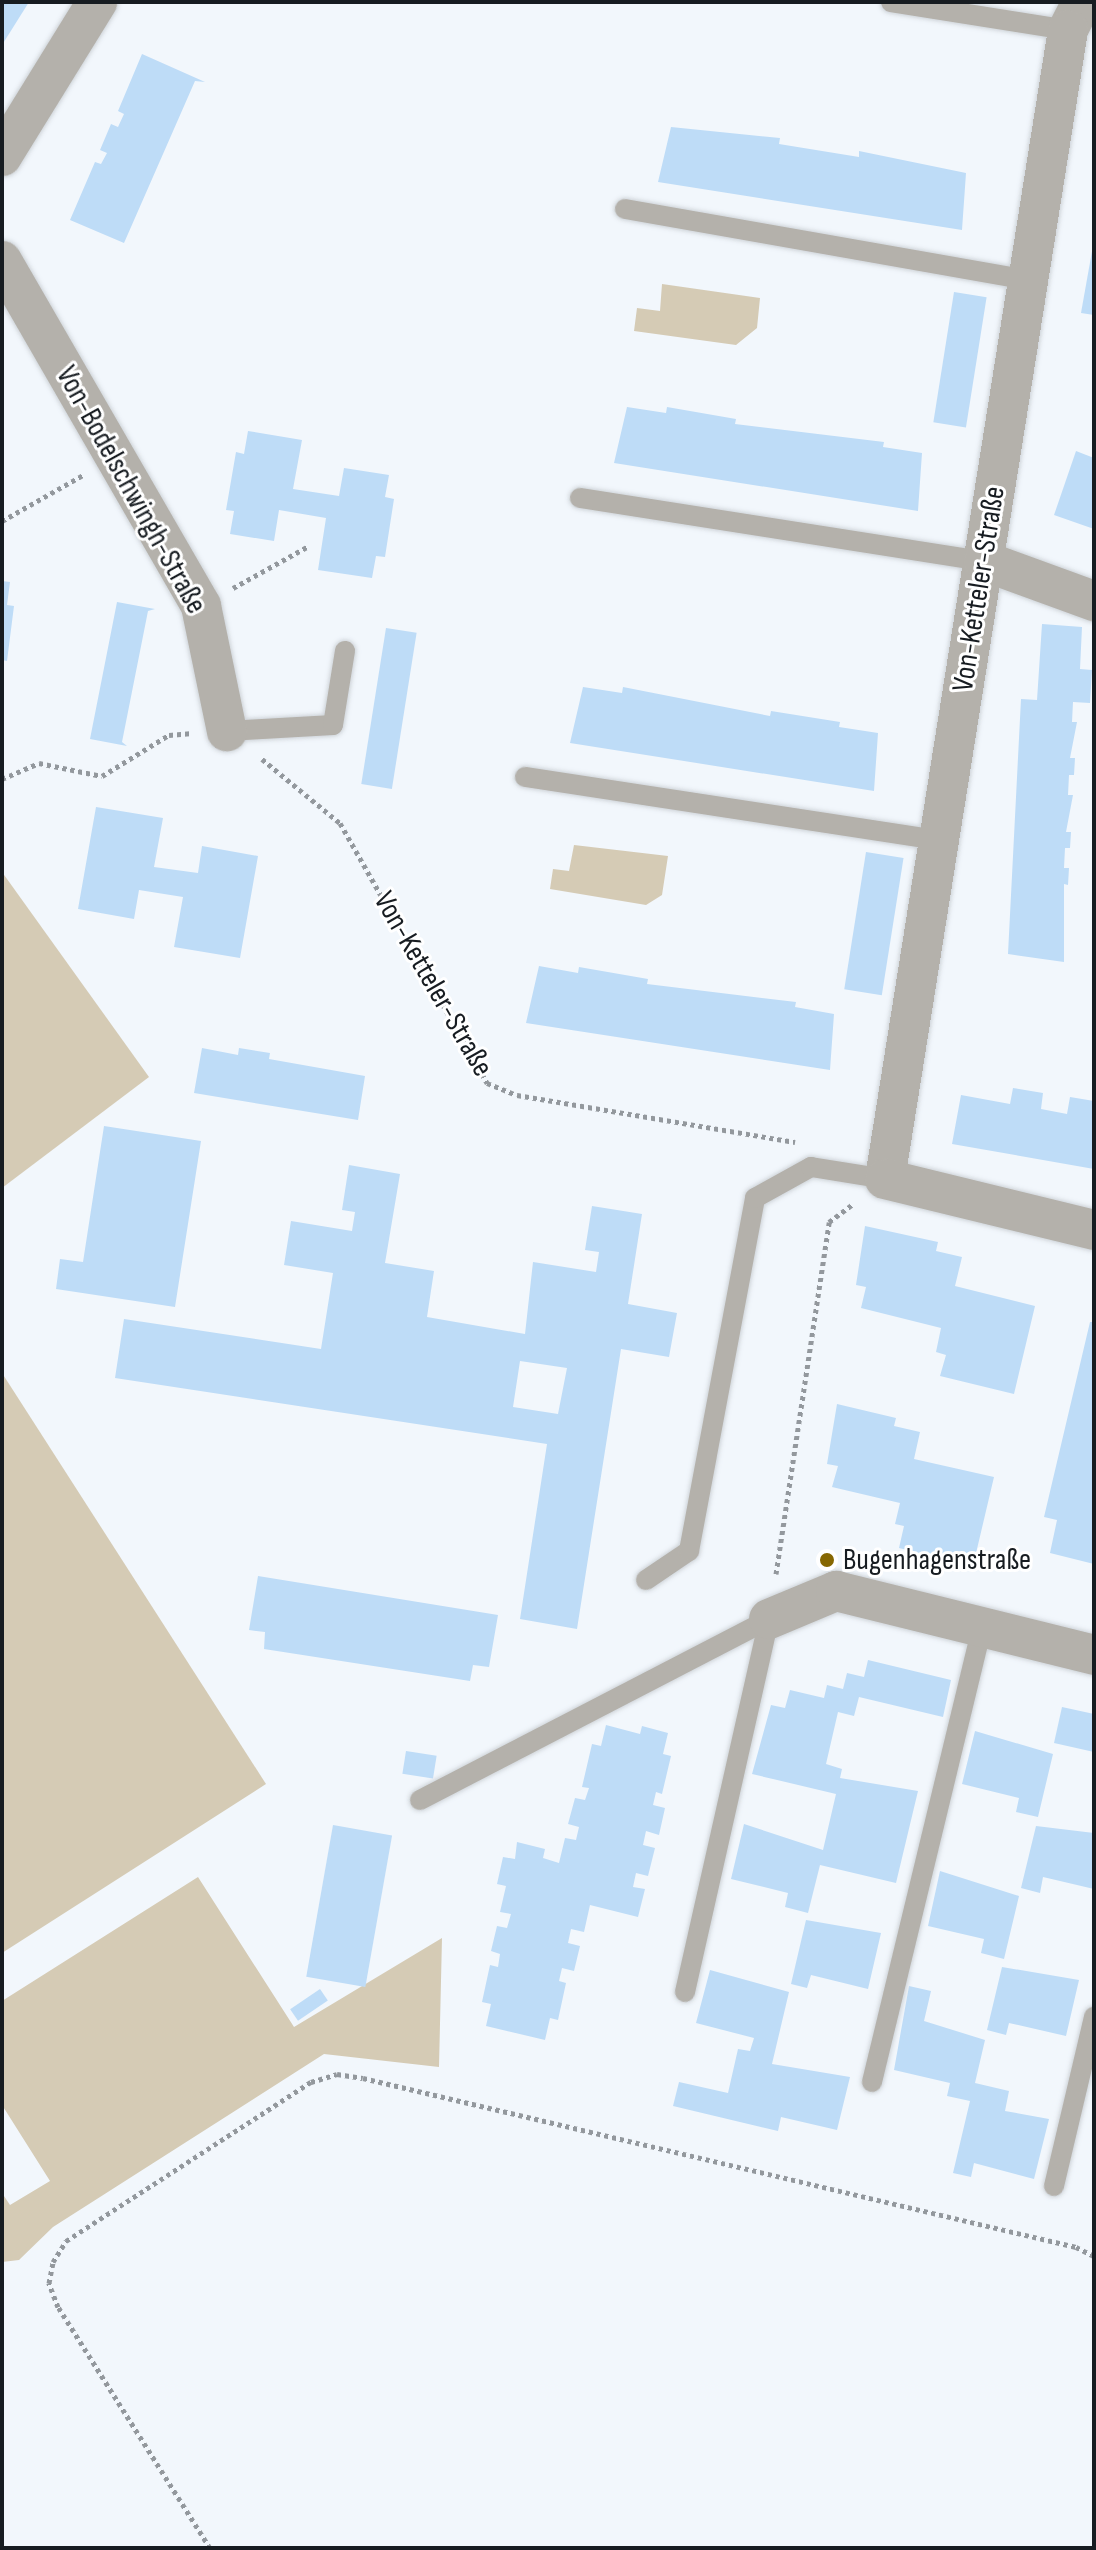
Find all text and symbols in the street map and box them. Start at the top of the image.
street label: Von-Bodelschwingh-Straße [48,360,214,620]
street label: Von-Ketteler-Straße [945,484,1013,694]
street label: Von-Ketteler-Straße [366,885,500,1083]
place label: Bugenhagenstraße [843,1542,1031,1578]
marker: Bugenhagenstraße [818,1551,836,1569]

